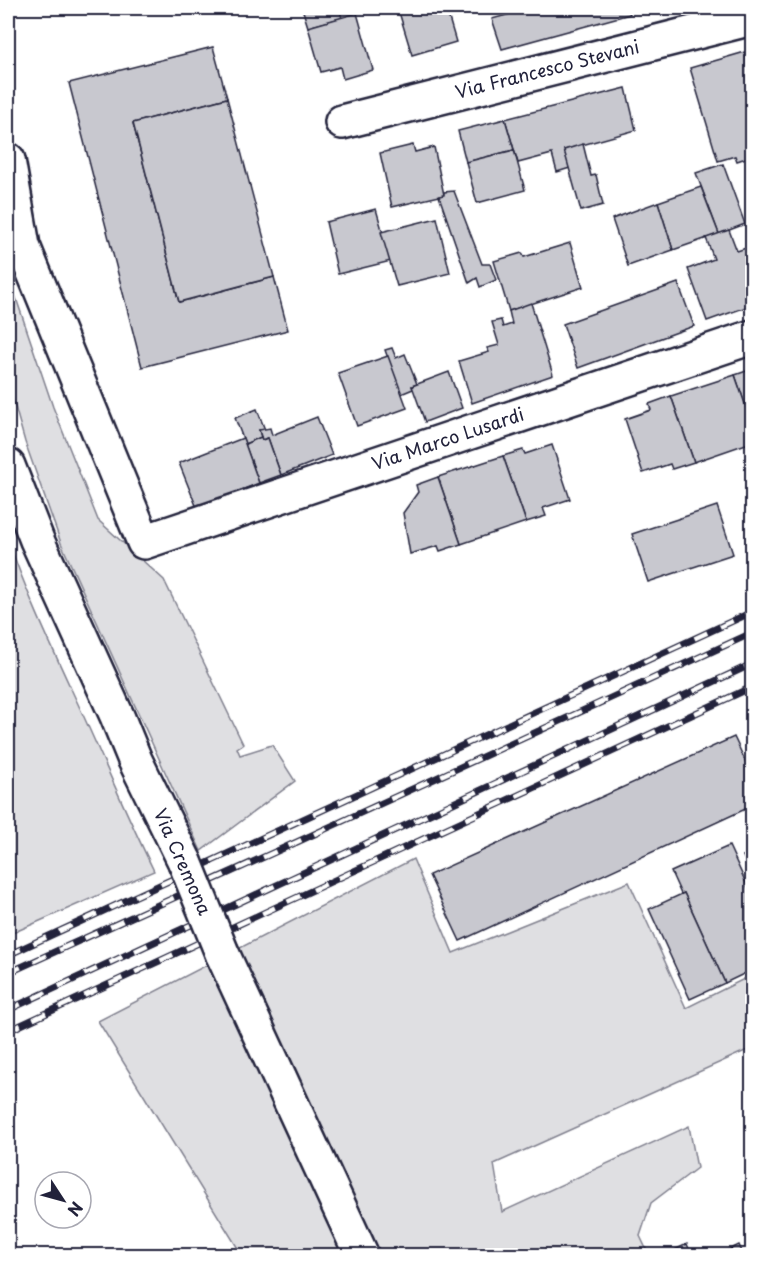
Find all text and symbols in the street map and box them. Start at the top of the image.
street label: Via Francesco Stevani [452,32,642,105]
street label: Via Marco Lusardi [368,400,527,476]
street label: Via Cremona [148,804,219,920]
north arrow [33,1170,93,1230]
text: N [63,1197,89,1222]

